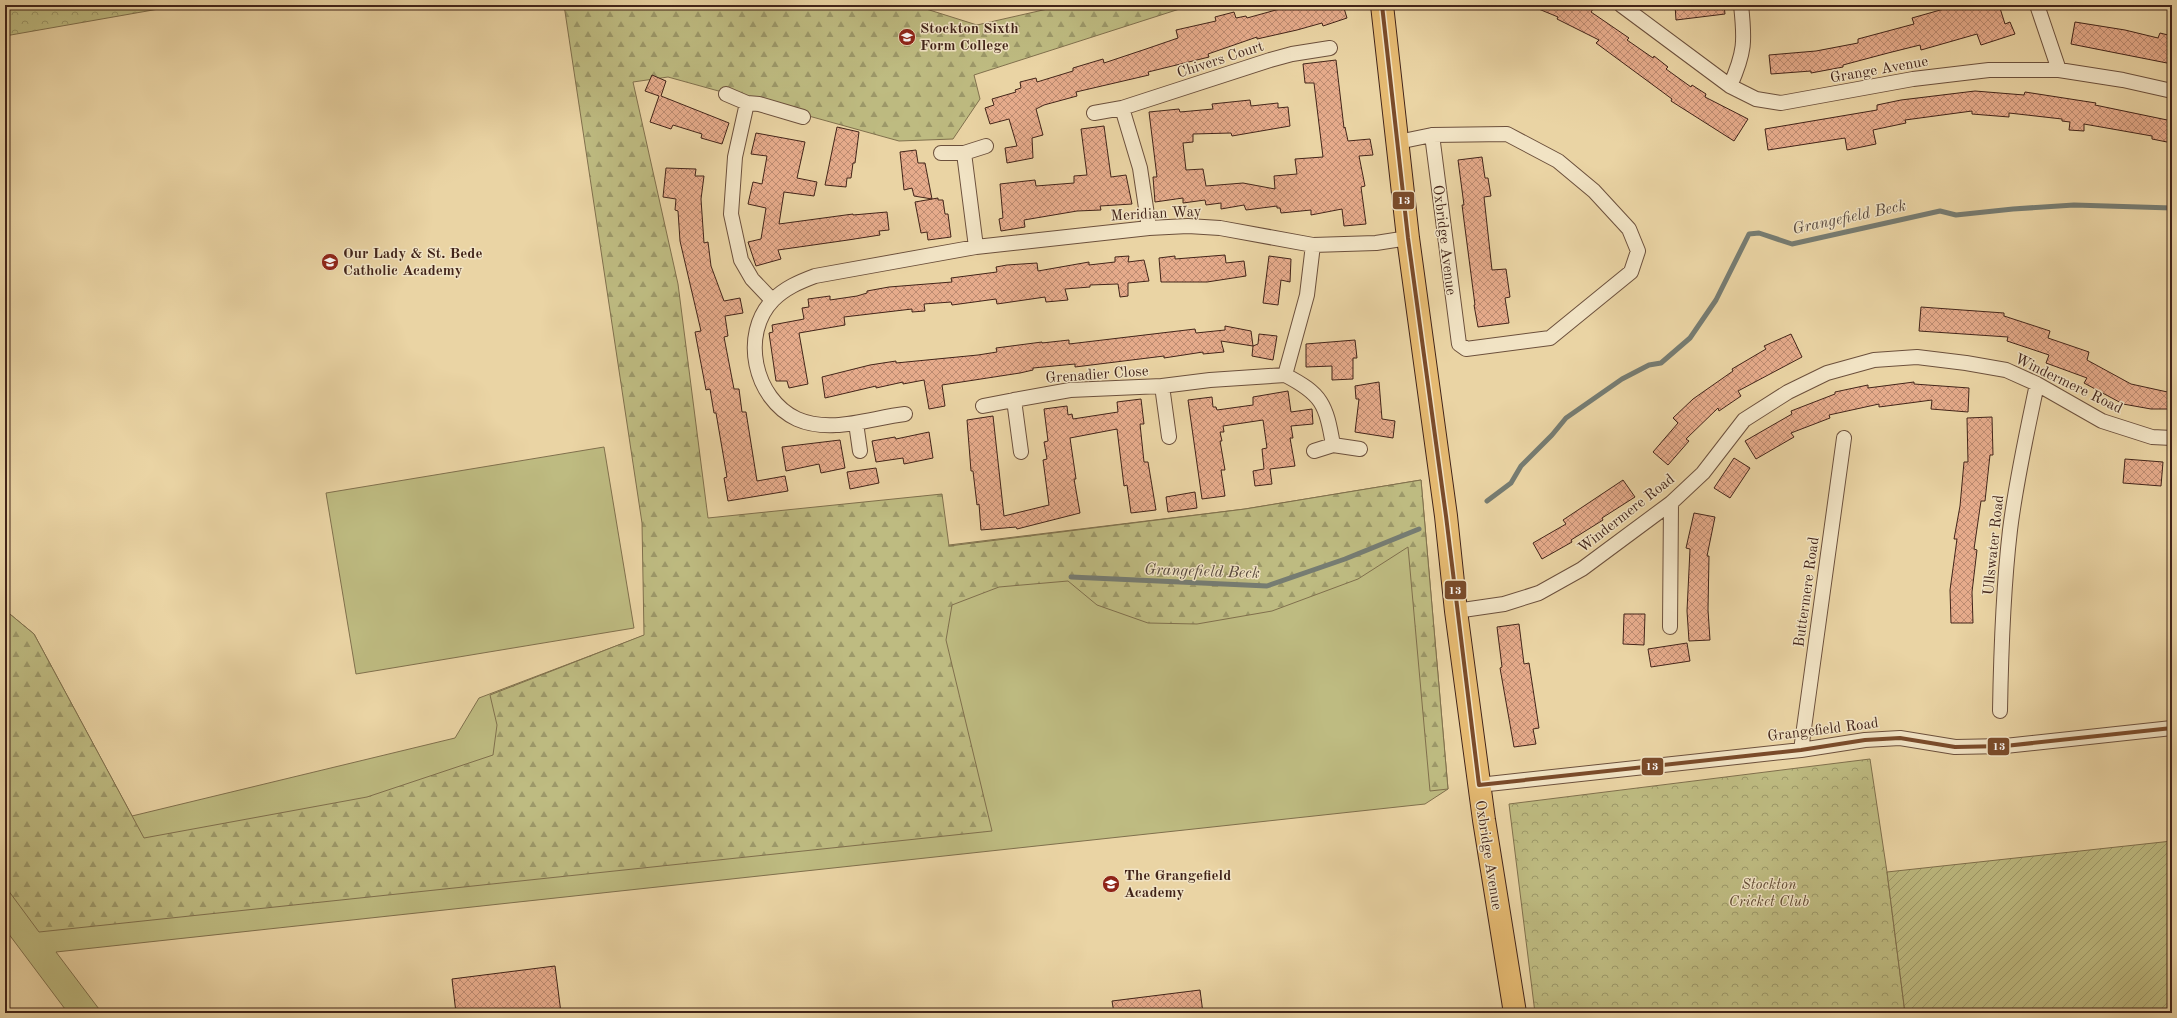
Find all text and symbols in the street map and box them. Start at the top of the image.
place label: Stockton Sixth Form College [920,22,1019,54]
school or university icon: Stockton Sixth Form College [897,27,917,47]
street label: Chivers Court [1175,39,1266,81]
street label: Grange Avenue [1829,54,1930,86]
street label: Oxbridge Avenue [1429,184,1458,296]
line badge: 13 [1392,191,1415,210]
text: 13 [1398,196,1410,207]
water label: Grangefield Beck [1791,198,1908,238]
street label: Meridian Way [1110,205,1202,224]
place label: Our Lady & St. Bede Catholic Academy [343,247,482,279]
school or university icon: Our Lady & St. Bede Catholic Academy [320,252,340,272]
street label: Windermere Road [2012,352,2125,417]
street label: Grenadier Close [1045,364,1149,387]
street label: Windermere Road [1576,472,1678,556]
street label: Ullswater Road [1982,494,2007,596]
street label: Buttermere Road [1792,536,1823,648]
water label: Grangefield Beck [1144,562,1260,582]
line badge: 13 [1444,580,1467,600]
text: 13 [1449,586,1461,597]
street label: Grangefield Road [1767,716,1880,745]
line badge: 13 [1987,737,2010,756]
text: 13 [1993,742,2005,753]
line badge: 13 [1641,757,1664,776]
text: 13 [1646,762,1658,773]
street label: Oxbridge Avenue [1471,799,1504,911]
place label: The Grangefield Academy [1124,869,1231,901]
school or university icon: The Grangefield Academy [1101,874,1121,894]
park label: Stockton Cricket Club [1729,878,1809,910]

